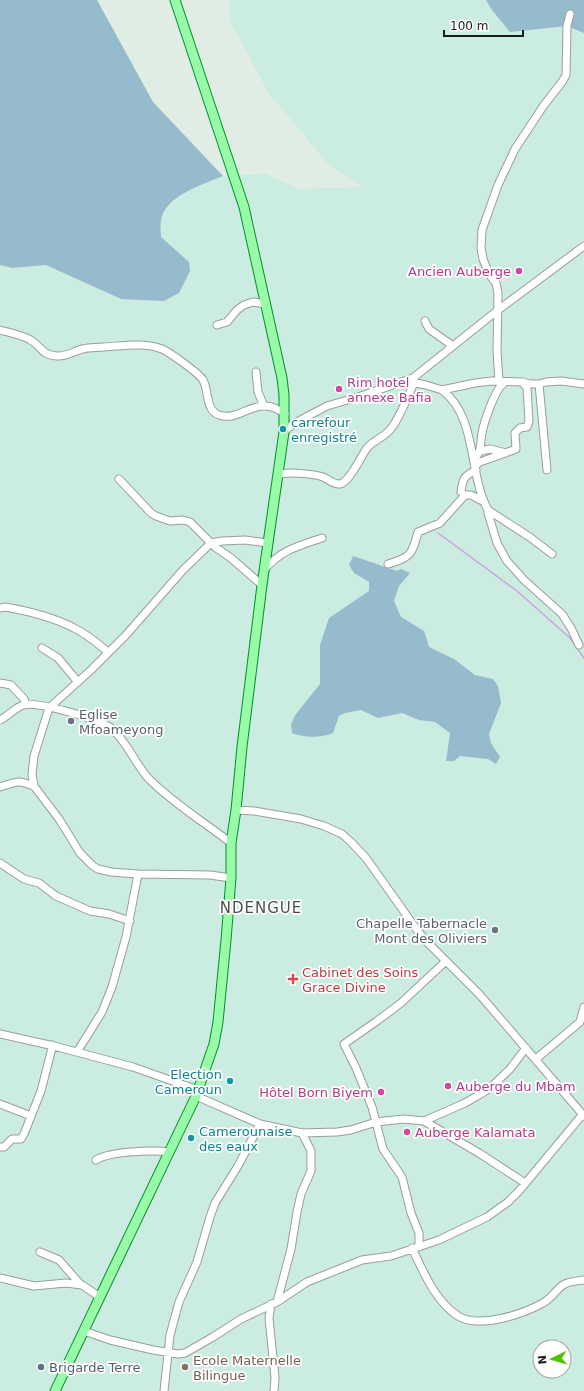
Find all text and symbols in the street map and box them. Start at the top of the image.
scale bar [444,12,523,38]
text: 100 m [450,19,488,33]
place label: Ancien Auberge [408,264,511,279]
marker: Ancien Auberge [514,266,524,276]
place label: Rim hotel annexe Bafia [347,375,432,405]
marker: Rim hotel annexe Bafia [334,384,344,394]
place label: carrefour enregistré [291,415,357,445]
marker: carrefour enregistré [278,424,288,434]
place label: Eglise Mfoameyong [79,707,164,737]
marker: Eglise Mfoameyong [66,716,76,726]
district label: NDENGUE [220,899,302,917]
place label: Chapelle Tabernacle Mont des Oliviers [356,916,487,946]
marker: Chapelle Tabernacle Mont des Oliviers [490,925,500,935]
place label: Cabinet des Soins Grace Divine [302,965,419,995]
marker: Cabinet des Soins Grace Divine [287,973,299,985]
place label: Election Cameroun [155,1067,222,1097]
marker: Election Cameroun [225,1076,235,1086]
place label: Auberge du Mbam [456,1079,576,1094]
marker: Auberge du Mbam [443,1081,453,1091]
place label: Hôtel Born Biyem [259,1085,373,1100]
marker: Hôtel Born Biyem [376,1087,386,1097]
place label: Camerounaise des eaux [199,1124,293,1154]
place label: Auberge Kalamata [415,1125,535,1140]
marker: Auberge Kalamata [402,1127,412,1137]
marker: Camerounaise des eaux [186,1133,196,1143]
north arrow [532,1339,572,1379]
place label: Ecole Maternelle Bilingue [193,1353,301,1383]
text: N [536,1355,549,1365]
place label: Brigarde Terre [49,1360,141,1375]
marker: Brigarde Terre [36,1362,46,1372]
marker: Ecole Maternelle Bilingue [180,1362,190,1372]

